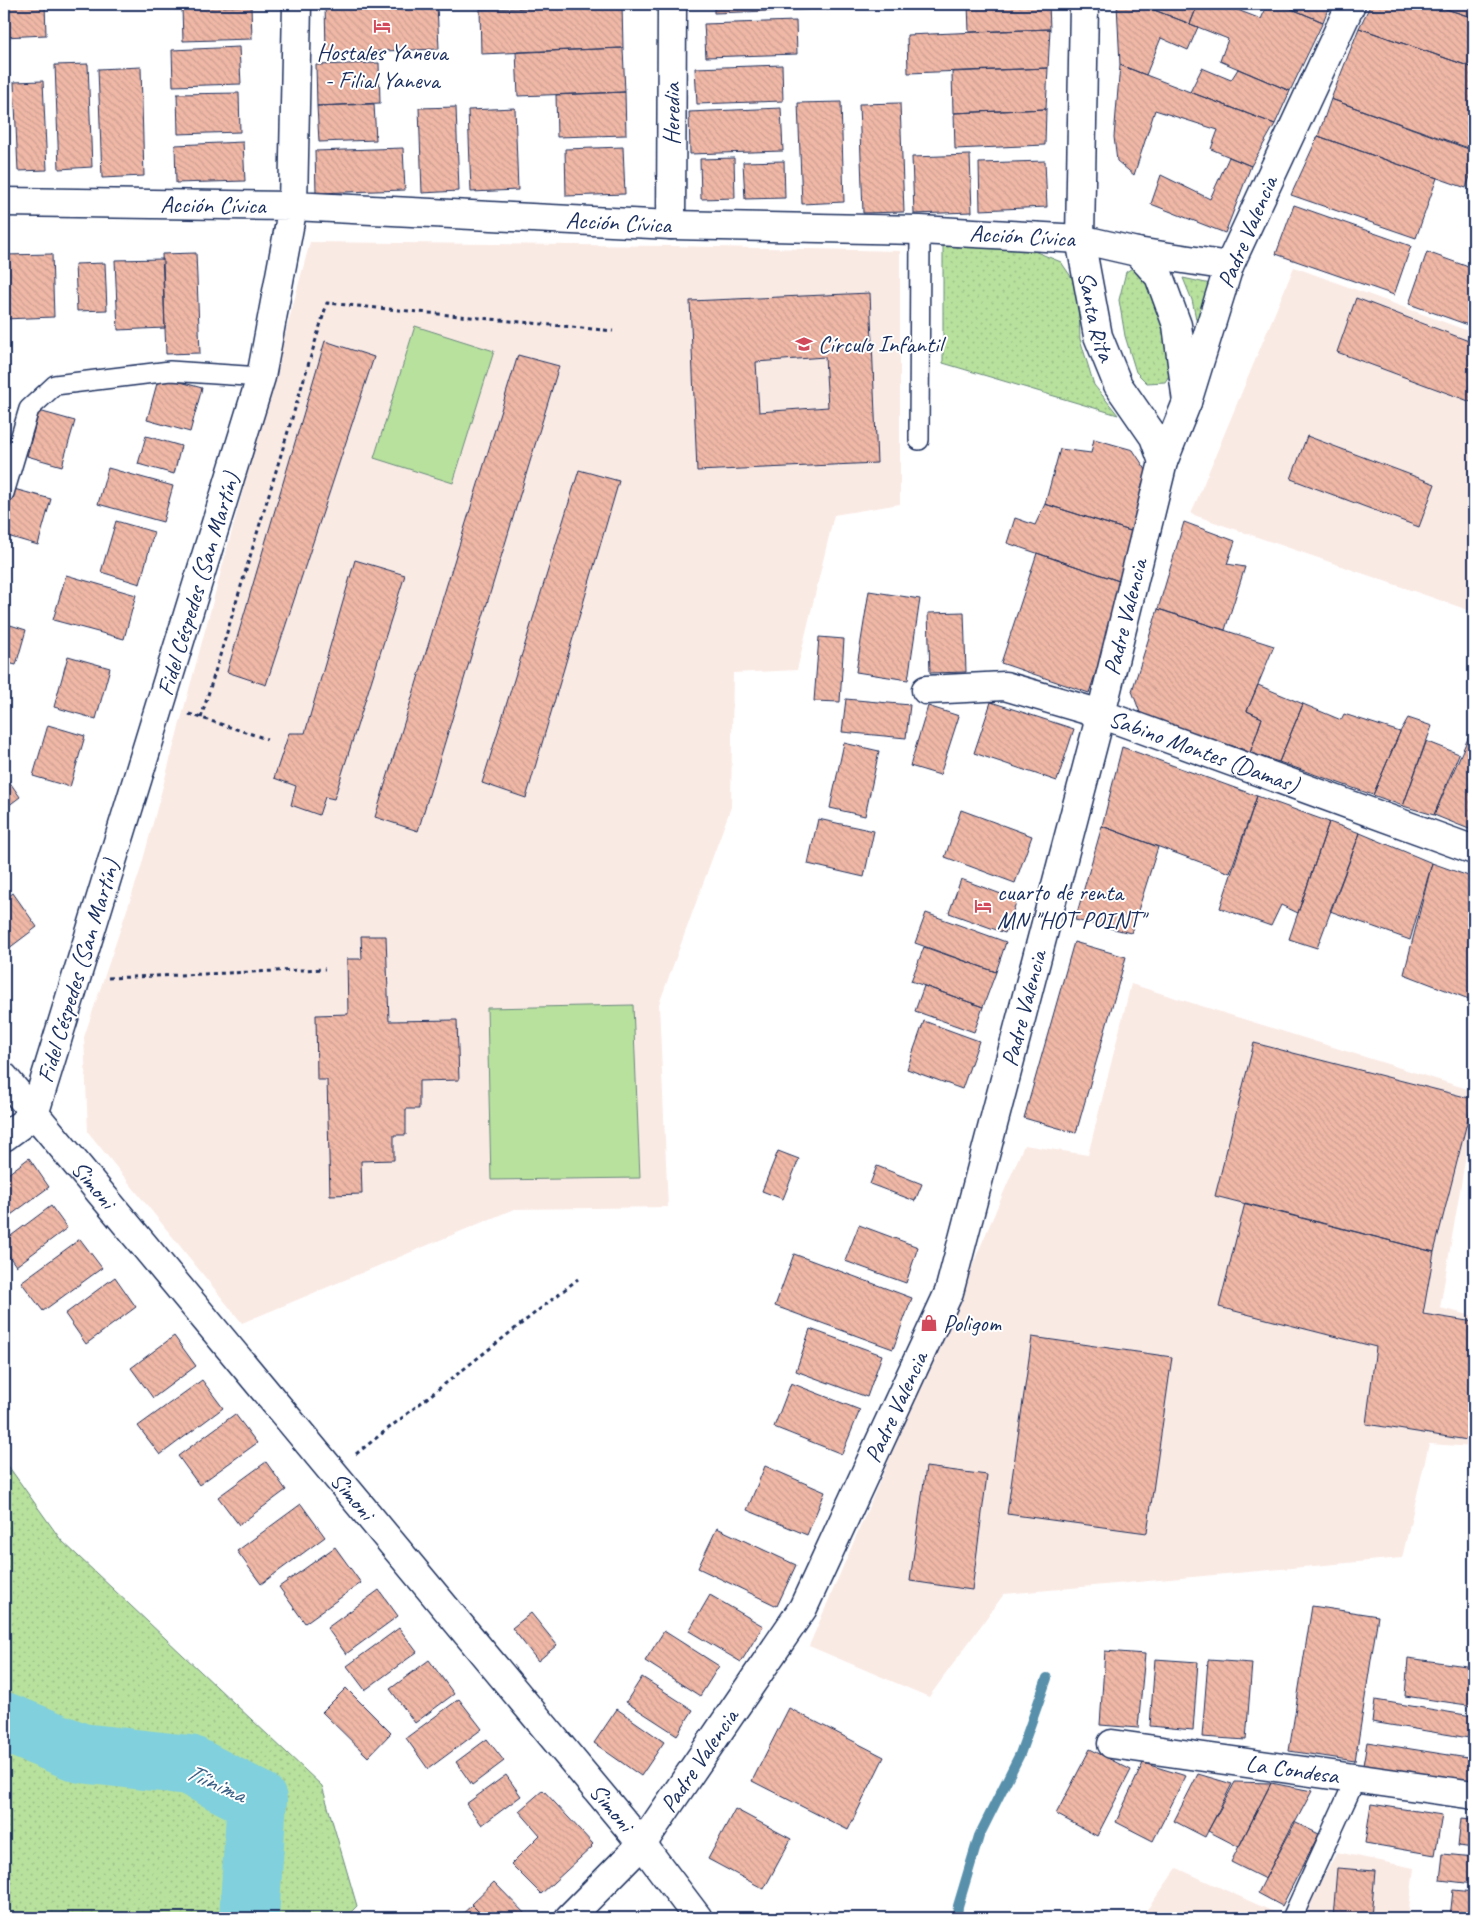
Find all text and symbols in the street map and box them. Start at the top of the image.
hotel icon: Hostales Yaneva - Filial Yaneva [372,16,392,36]
place label: Hostales Yaneva - Filial Yaneva [317,37,450,95]
street label: Heredia [656,81,687,145]
street label: Padre Valencia [1210,170,1285,292]
street label: Acción Cívica [160,189,267,221]
street label: Acción Cívica [565,205,673,240]
street label: Acción Cívica [969,218,1077,254]
street label: Santa Rita [1071,269,1122,367]
place label: Círculo Infantil [818,329,946,359]
school or university icon: Círculo Infantil [794,334,814,354]
street label: Fidel Céspedes (San Martín) [150,468,247,699]
street label: Padre Valencia [1096,554,1154,678]
street label: Sabino Montes (Damas) [1105,703,1304,800]
street label: Fidel Céspedes (San Martín) [30,855,127,1086]
place label: cuarto de renta MN "HOT POINT" [997,877,1150,935]
hotel icon: cuarto de renta MN "HOT POINT" [973,896,993,916]
street label: Padre Valencia [994,945,1054,1069]
street label: Simoni [65,1154,125,1218]
place label: Poligom [943,1308,1001,1338]
shop icon: Poligom [919,1313,939,1333]
street label: Padre Valencia [857,1345,935,1467]
street label: Simoni [324,1466,384,1529]
street label: Padre Valencia [653,1701,746,1818]
street label: La Condesa [1244,1748,1342,1791]
water label: Tíinima [181,1756,253,1811]
street label: Simoni [583,1777,643,1840]

